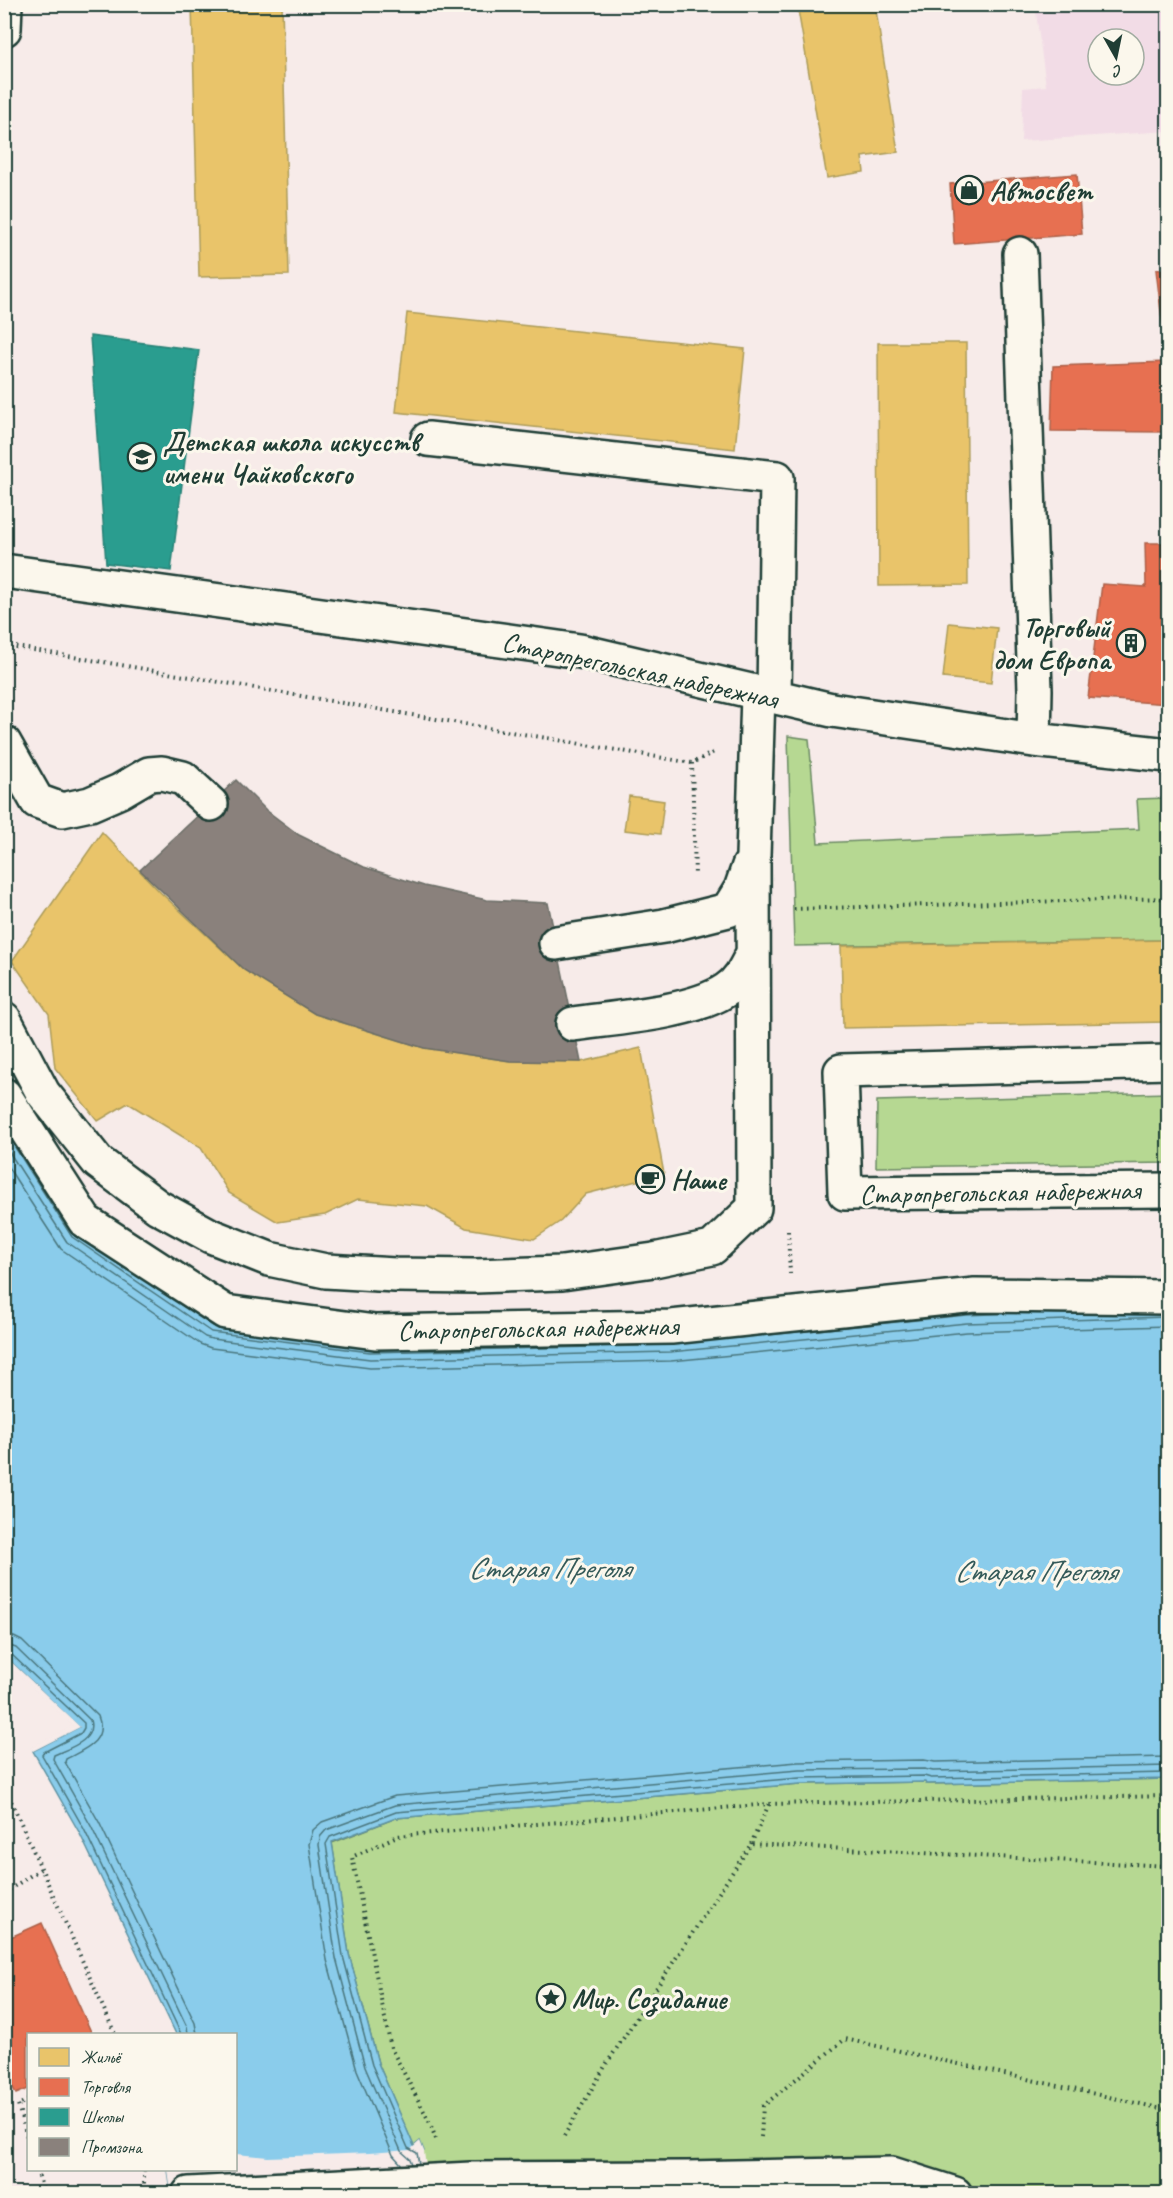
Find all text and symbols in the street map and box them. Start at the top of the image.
north arrow [1086,27,1146,87]
text: С [1111,60,1124,82]
place label: Автосвет [990,173,1094,208]
shop icon: Автосвет [953,174,985,206]
place label: Детская школа искусств имени Чайковского [163,424,424,491]
school or university icon: Детская школа искусств имени Чайковского [126,441,158,473]
place label: Торговый дом Европа [993,610,1113,677]
street label: Старопрегольская набережная [499,624,783,717]
building icon: Торговый дом Европа [1115,627,1147,659]
place label: Наше [671,1162,728,1197]
cafe icon: Наше [634,1163,666,1195]
street label: Старопрегольская набережная [859,1172,1143,1212]
street label: Старопрегольская набережная [397,1308,681,1348]
water label: Старая Преголя [468,1549,634,1587]
water label: Старая Преголя [954,1552,1120,1590]
place label: Мир. Созидание [572,1981,728,2017]
place icon: Мир. Созидание [535,1982,567,2014]
legend [27,2033,237,2171]
text: Жильё [81,2046,123,2068]
text: Торговля [81,2076,132,2098]
text: Школы [81,2106,125,2128]
text: Промзона [81,2136,143,2158]

